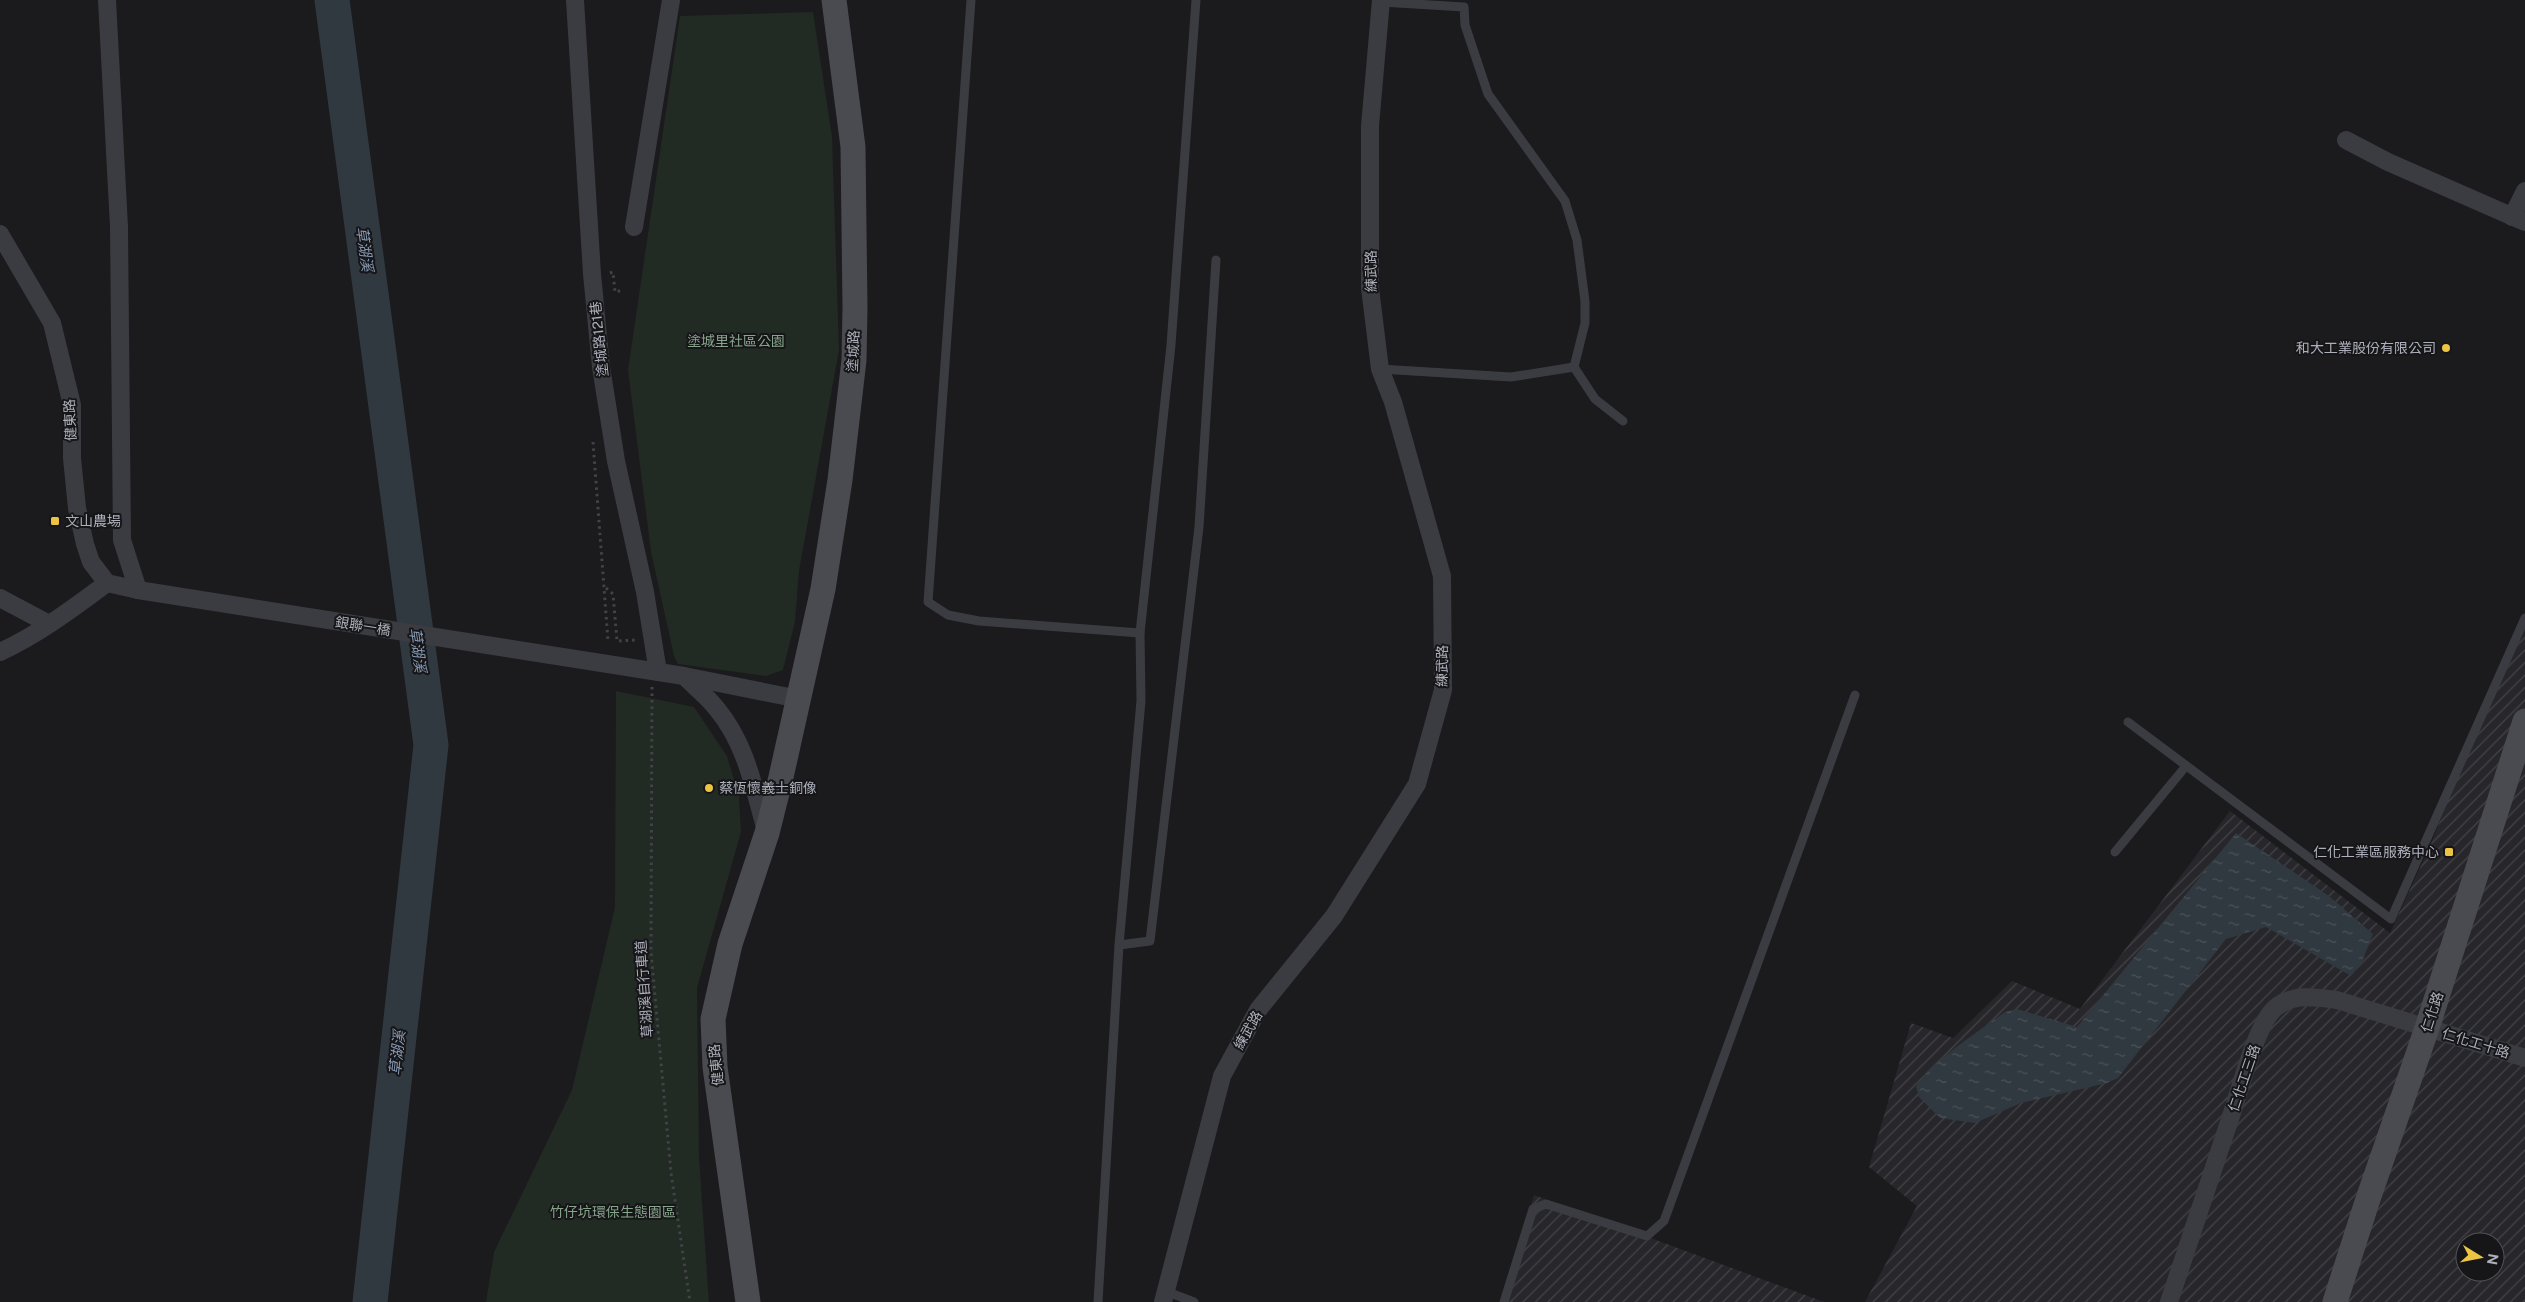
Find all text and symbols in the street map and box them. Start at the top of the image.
water label: 草湖溪 [353,226,377,274]
street label: 練武路 [1363,250,1379,292]
street label: 塗城路121巷 [587,300,611,378]
street label: 塗城路 [844,330,862,372]
park label: 塗城里社區公園 [687,333,785,349]
place label: 和大工業股份有限公司 [2296,340,2436,356]
marker: 和大工業股份有限公司 [2440,342,2452,354]
street label: 健東路 [61,399,79,441]
place label: 文山農場 [65,513,121,529]
marker: 文山農場 [49,515,61,527]
street label: 銀聯一橋 [334,614,392,638]
water label: 草湖溪 [406,627,430,675]
street label: 練武路 [1434,645,1450,687]
place label: 蔡恆懷義士銅像 [719,780,817,796]
marker: 蔡恆懷義士銅像 [703,782,715,794]
place label: 仁化工業區服務中心 [2313,844,2439,860]
marker: 仁化工業區服務中心 [2443,846,2455,858]
street label: 草湖溪自行車道 [633,940,655,1038]
street label: 仁化路 [2418,990,2446,1034]
street label: 練武路 [1231,1008,1265,1052]
street label: 仁化工十路 [2440,1025,2512,1061]
water label: 草湖溪 [386,1028,408,1076]
street label: 仁化工三路 [2225,1042,2263,1114]
street label: 健東路 [706,1043,726,1087]
park label: 竹仔坑環保生態園區 [550,1204,676,1220]
north arrow [2455,1232,2505,1282]
text: N [2484,1252,2502,1266]

